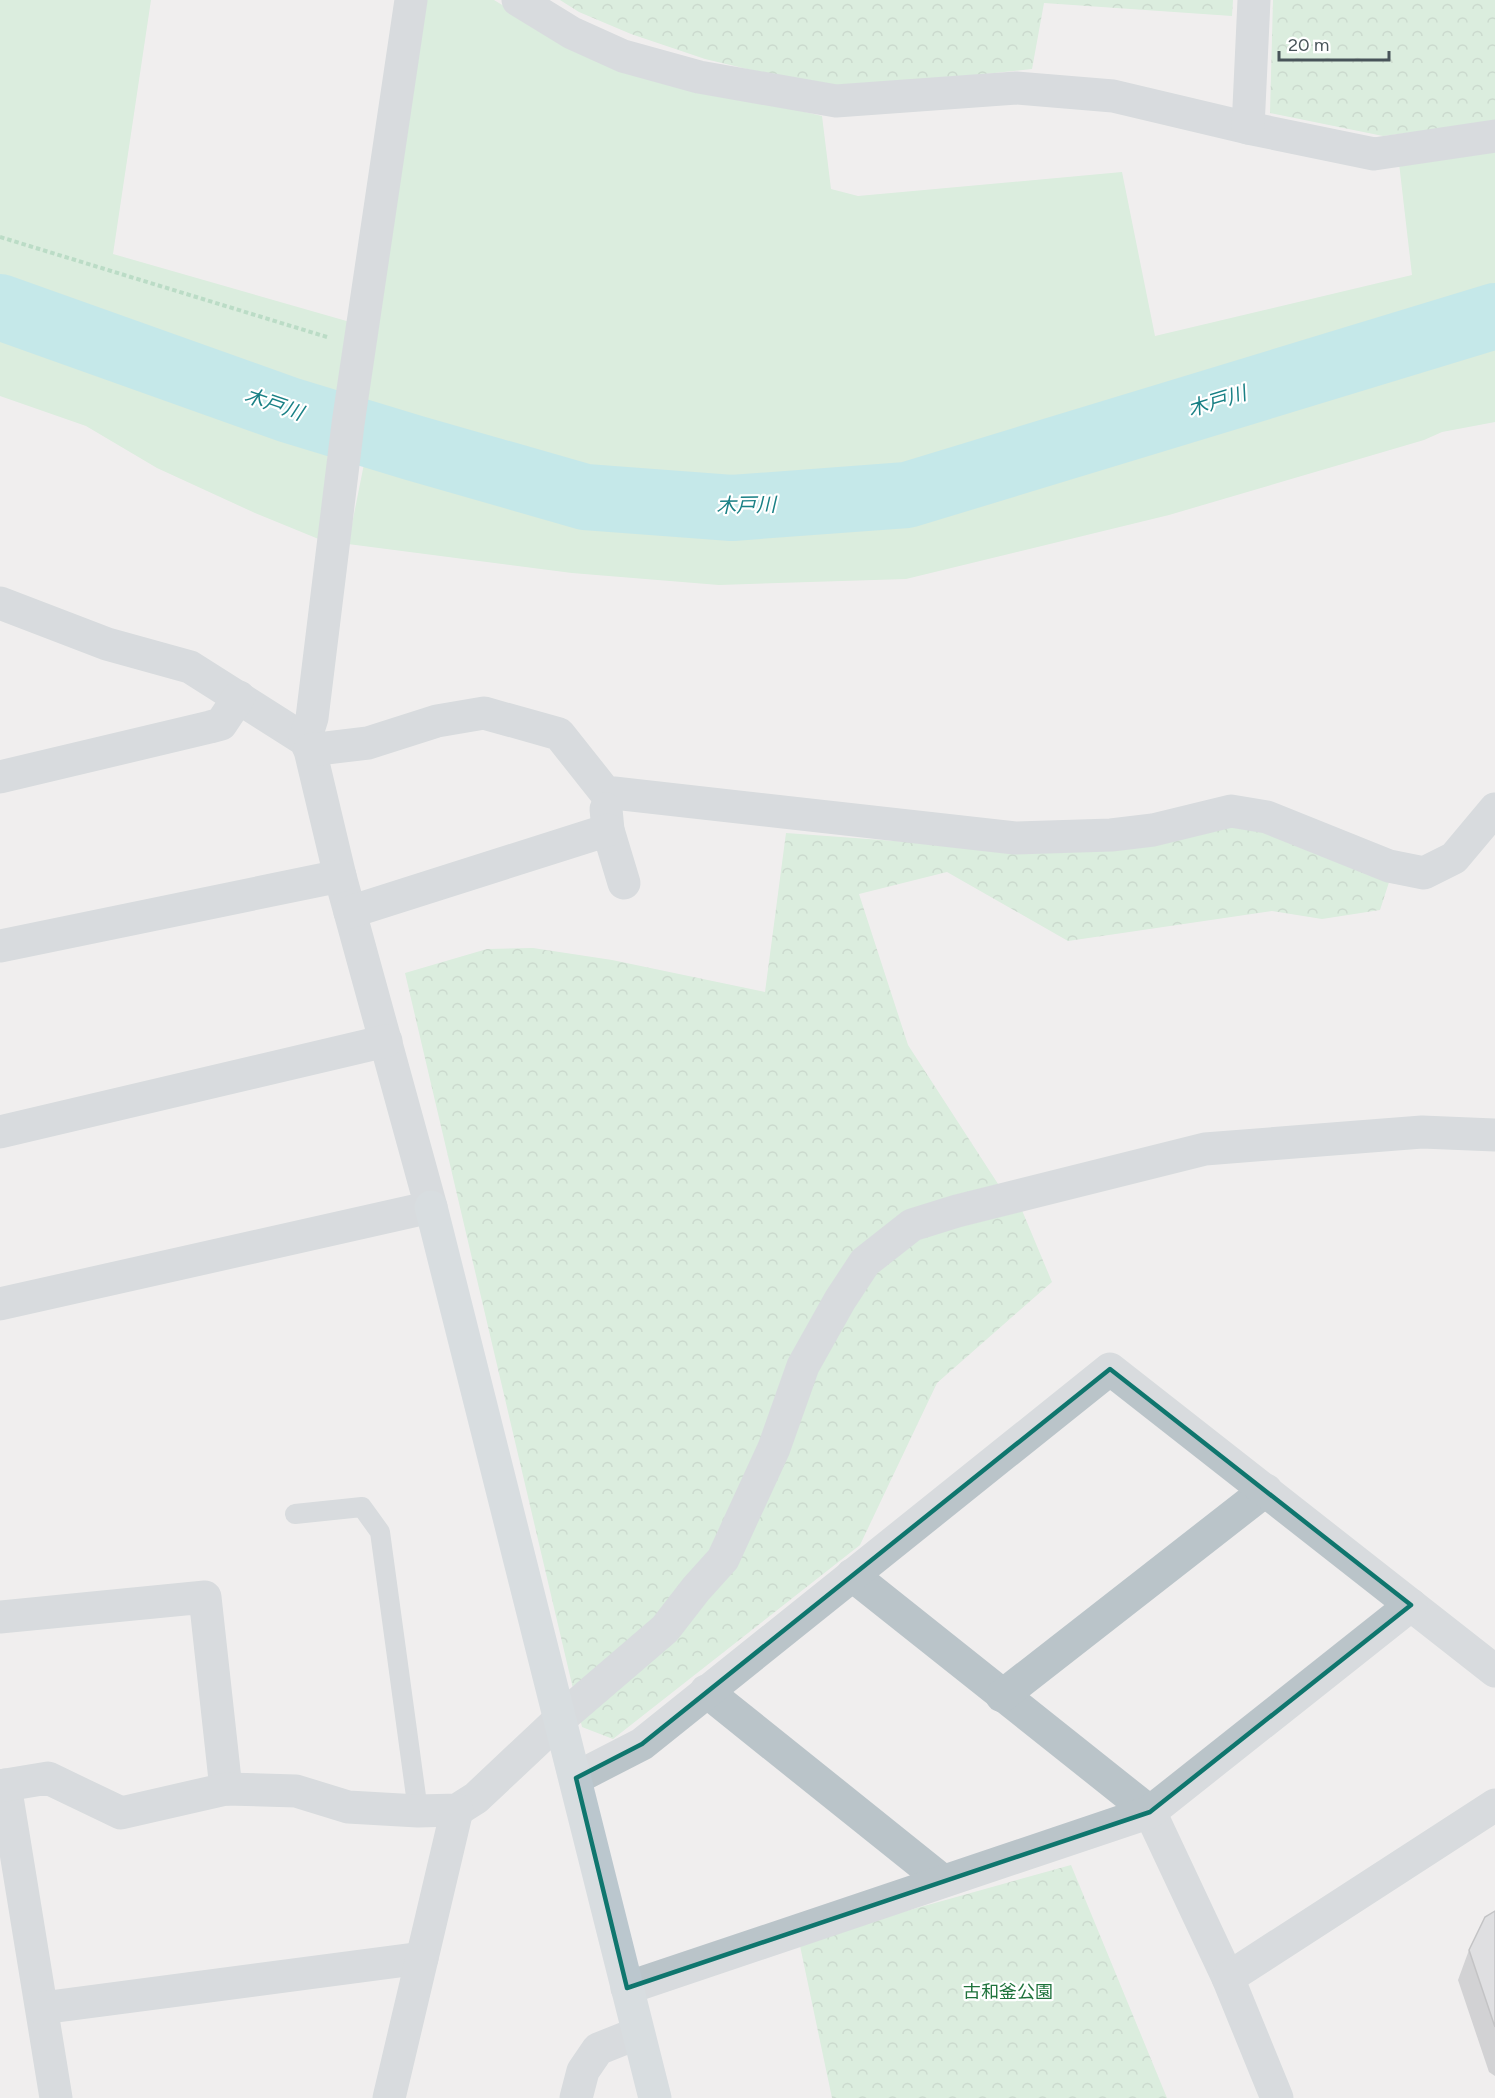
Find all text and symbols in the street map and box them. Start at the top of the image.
scale bar [1279,24,1388,62]
text: 20 m [1288,34,1329,56]
water label: 木戸川 [1185,380,1251,421]
water label: 木戸川 [242,383,308,426]
water label: 木戸川 [716,492,778,518]
park label: 古和釜公園 [963,1981,1053,2003]

